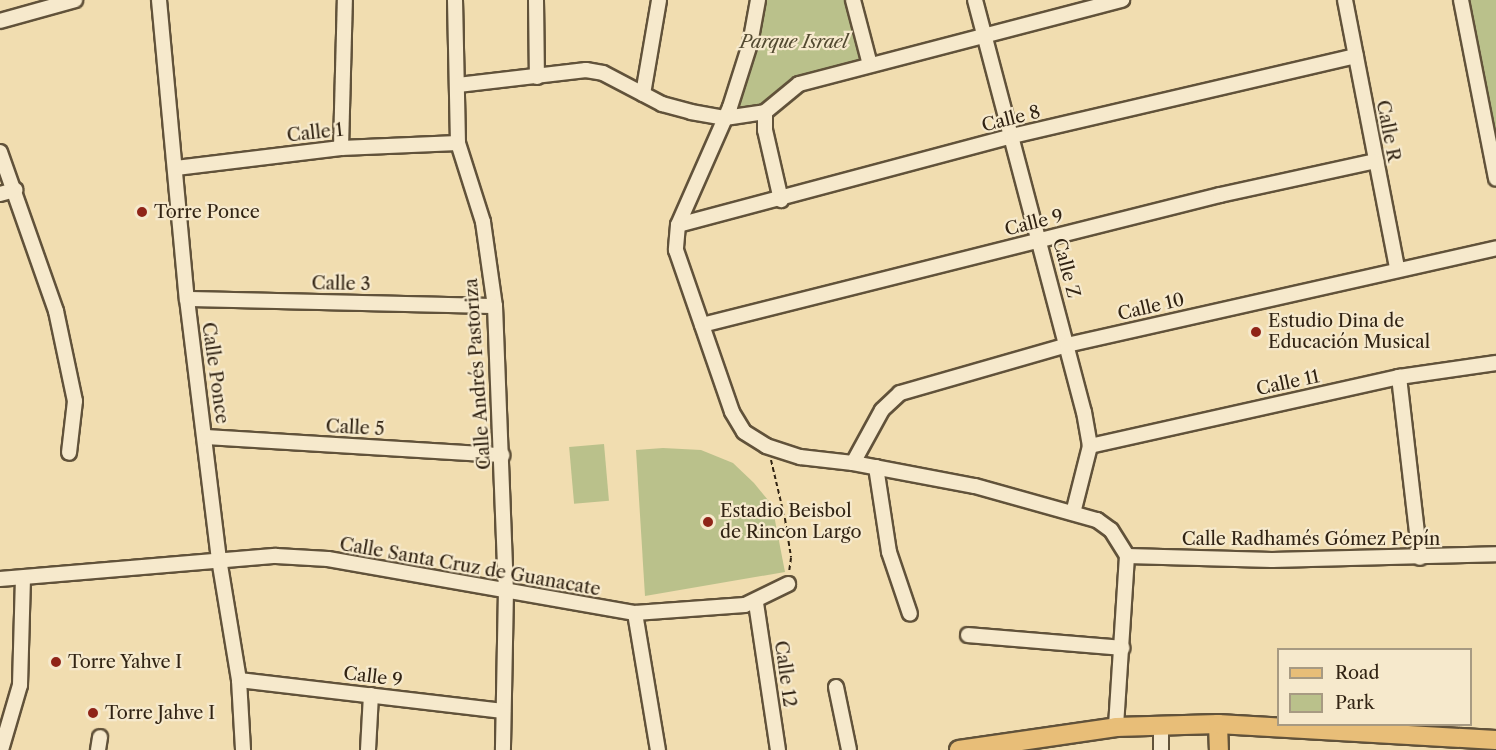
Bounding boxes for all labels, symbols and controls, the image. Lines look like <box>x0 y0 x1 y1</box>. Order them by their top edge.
park label: Parque Israel <box>740 31 848 53</box>
street label: Calle R <box>1371 98 1405 164</box>
street label: Calle 8 <box>979 101 1043 137</box>
street label: Calle 1 <box>286 119 344 147</box>
place label: Torre Ponce <box>154 201 260 223</box>
marker: Torre Ponce <box>135 205 149 219</box>
street label: Calle 9 <box>1003 205 1065 241</box>
street label: Calle Z <box>1048 236 1084 300</box>
street label: Calle 3 <box>311 273 371 295</box>
street label: Calle Andrés Pastoriza <box>461 277 495 471</box>
street label: Calle 10 <box>1115 289 1187 325</box>
place label: Estudio Dina de Educación Musical <box>1268 311 1430 354</box>
street label: Calle Ponce <box>197 321 233 425</box>
marker: Estudio Dina de Educación Musical <box>1249 325 1263 339</box>
street label: Calle 11 <box>1254 366 1322 400</box>
street label: Calle 5 <box>325 416 385 440</box>
place label: Estadio Beisbol de Rincon Largo <box>720 501 862 544</box>
marker: Estadio Beisbol de Rincon Largo <box>701 515 715 529</box>
street label: Calle Radhamés Gómez Pepín <box>1182 528 1440 550</box>
street label: Calle Santa Cruz de Guanacate <box>338 533 602 601</box>
street label: Calle 12 <box>770 639 800 709</box>
legend <box>1277 648 1472 726</box>
place label: Torre Yahve I <box>68 651 183 673</box>
marker: Torre Yahve I <box>49 655 63 669</box>
text: Road <box>1335 662 1380 684</box>
street label: Calle 9 <box>342 663 404 691</box>
text: Park <box>1335 692 1374 714</box>
place label: Torre Jahve I <box>105 702 215 724</box>
marker: Torre Jahve I <box>86 706 100 720</box>

